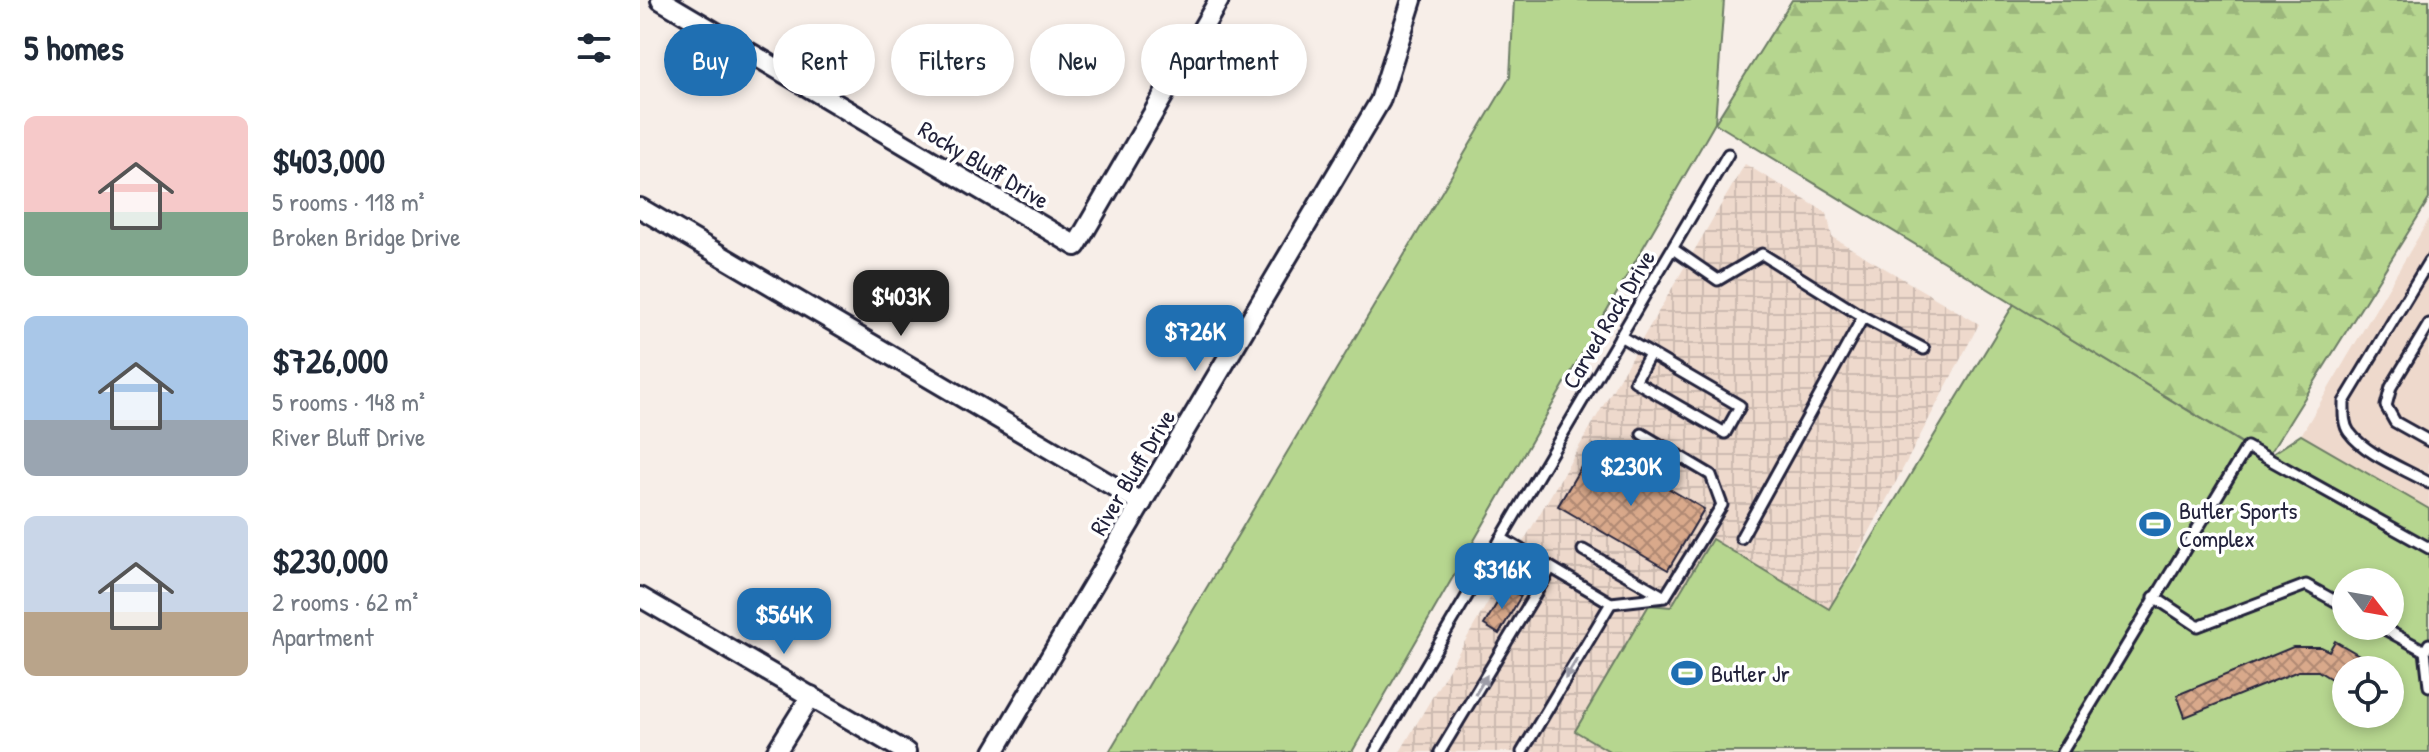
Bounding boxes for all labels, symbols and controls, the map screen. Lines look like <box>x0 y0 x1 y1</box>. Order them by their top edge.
chip: Buy <box>664 24 757 96</box>
chip: Rent <box>773 24 875 96</box>
chip: Filters <box>891 24 1014 96</box>
chip: New <box>1030 24 1125 96</box>
chip: Apartment <box>1141 24 1307 96</box>
text: 5 homes <box>24 25 124 71</box>
icon: filters <box>572 26 616 70</box>
street label: Rocky Bluff Drive <box>913 112 1056 216</box>
text: $403,000 <box>272 138 385 184</box>
icon: home <box>88 148 184 244</box>
text: 5 rooms · 118 m² <box>272 184 425 219</box>
text: Broken Bridge Drive <box>272 219 461 254</box>
street label: Carved Rock Drive <box>1554 243 1662 394</box>
pin: $403K <box>845 270 957 338</box>
text: $403K <box>871 278 931 313</box>
pin: $726K <box>1139 305 1251 373</box>
text: $726K <box>1164 313 1226 348</box>
text: $726,000 <box>272 338 388 384</box>
icon: home <box>88 348 184 444</box>
text: 5 rooms · 148 m² <box>272 384 425 419</box>
street label: River Bluff Drive <box>1082 403 1182 541</box>
text: River Bluff Drive <box>272 419 425 454</box>
pin: $230K <box>1575 440 1687 508</box>
text: $230K <box>1600 448 1662 483</box>
place label: Butler Sports Complex <box>2179 494 2297 554</box>
sports icon: Butler Sports Complex <box>2138 507 2172 541</box>
text: $230,000 <box>272 538 388 584</box>
pin: $316K <box>1446 543 1558 611</box>
icon: home <box>88 548 184 644</box>
text: $316K <box>1473 551 1531 586</box>
north arrow <box>2332 568 2404 640</box>
map controls <box>2332 568 2404 728</box>
text: 2 rooms · 62 m² <box>272 584 418 619</box>
pin: $564K <box>728 588 840 656</box>
text: $564K <box>755 596 813 631</box>
text: Apartment <box>272 619 374 654</box>
sports icon: Butler Jr <box>1670 656 1704 690</box>
button: locate <box>2332 656 2404 728</box>
place label: Butler Jr <box>1711 657 1790 689</box>
one-way arrow <box>1564 658 1578 680</box>
one-way arrow <box>1474 674 1488 696</box>

